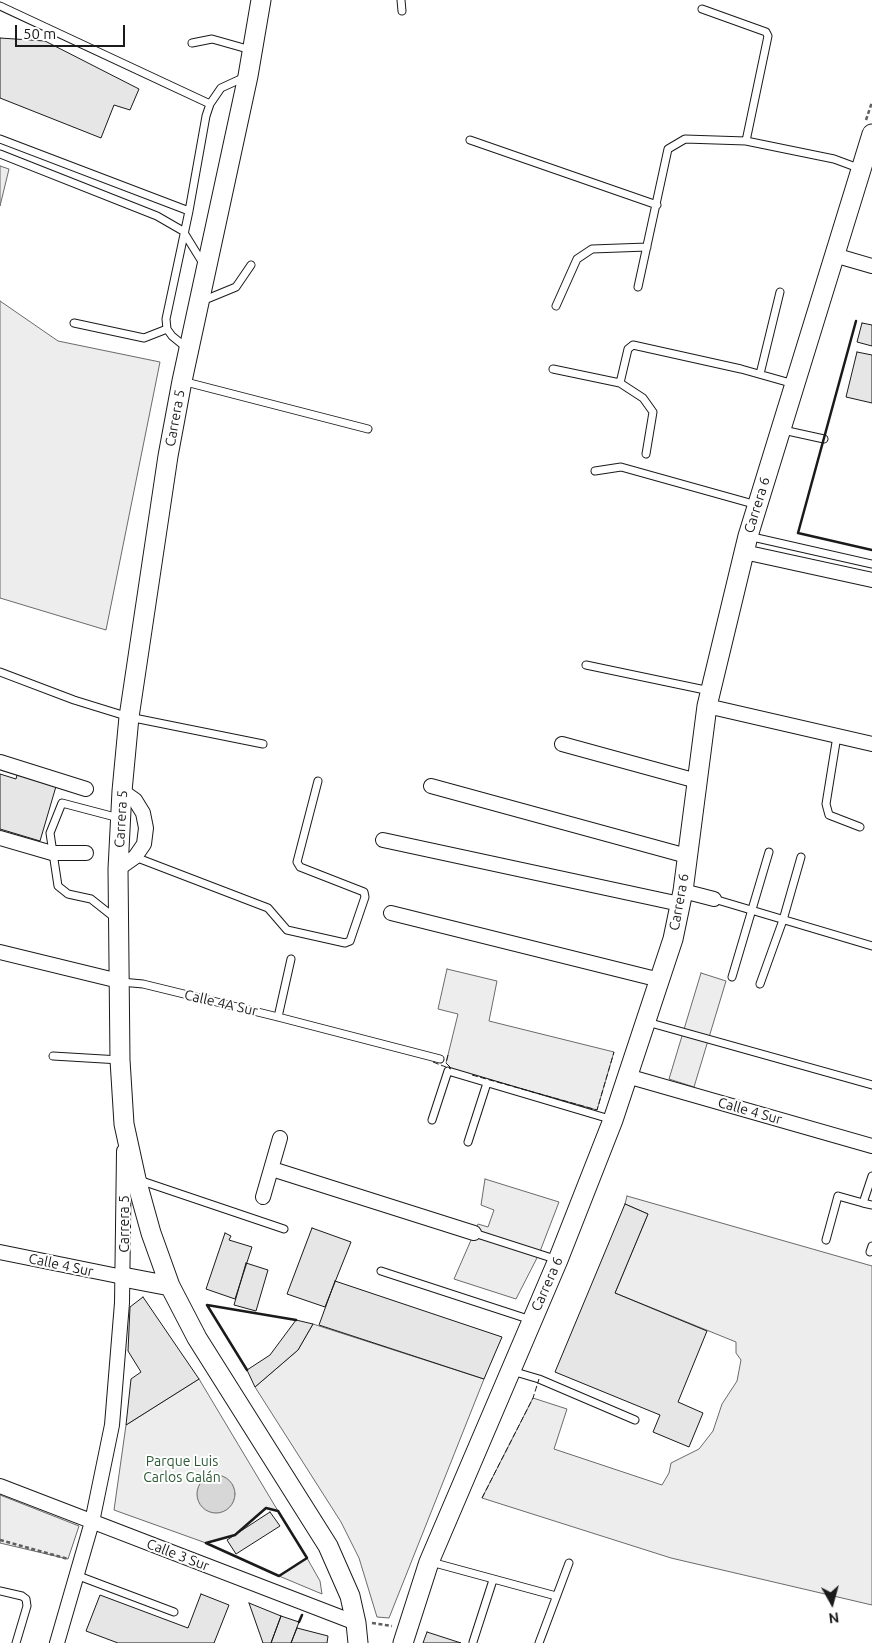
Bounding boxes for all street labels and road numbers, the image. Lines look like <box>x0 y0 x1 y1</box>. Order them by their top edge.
street label: Carrera 5 <box>162 388 188 448</box>
street label: Carrera 6 <box>741 475 773 535</box>
street label: Carrera 5 <box>111 790 131 848</box>
street label: Carrera 6 <box>666 872 692 932</box>
street label: Calle 4A Sur <box>183 986 259 1020</box>
street label: Calle 4 Sur <box>716 1094 784 1128</box>
street label: Carrera 5 <box>116 1195 132 1253</box>
street label: Calle 4 Sur <box>27 1250 95 1280</box>
street label: Carrera 6 <box>528 1254 566 1314</box>
street label: Calle 3 Sur <box>144 1535 212 1575</box>

